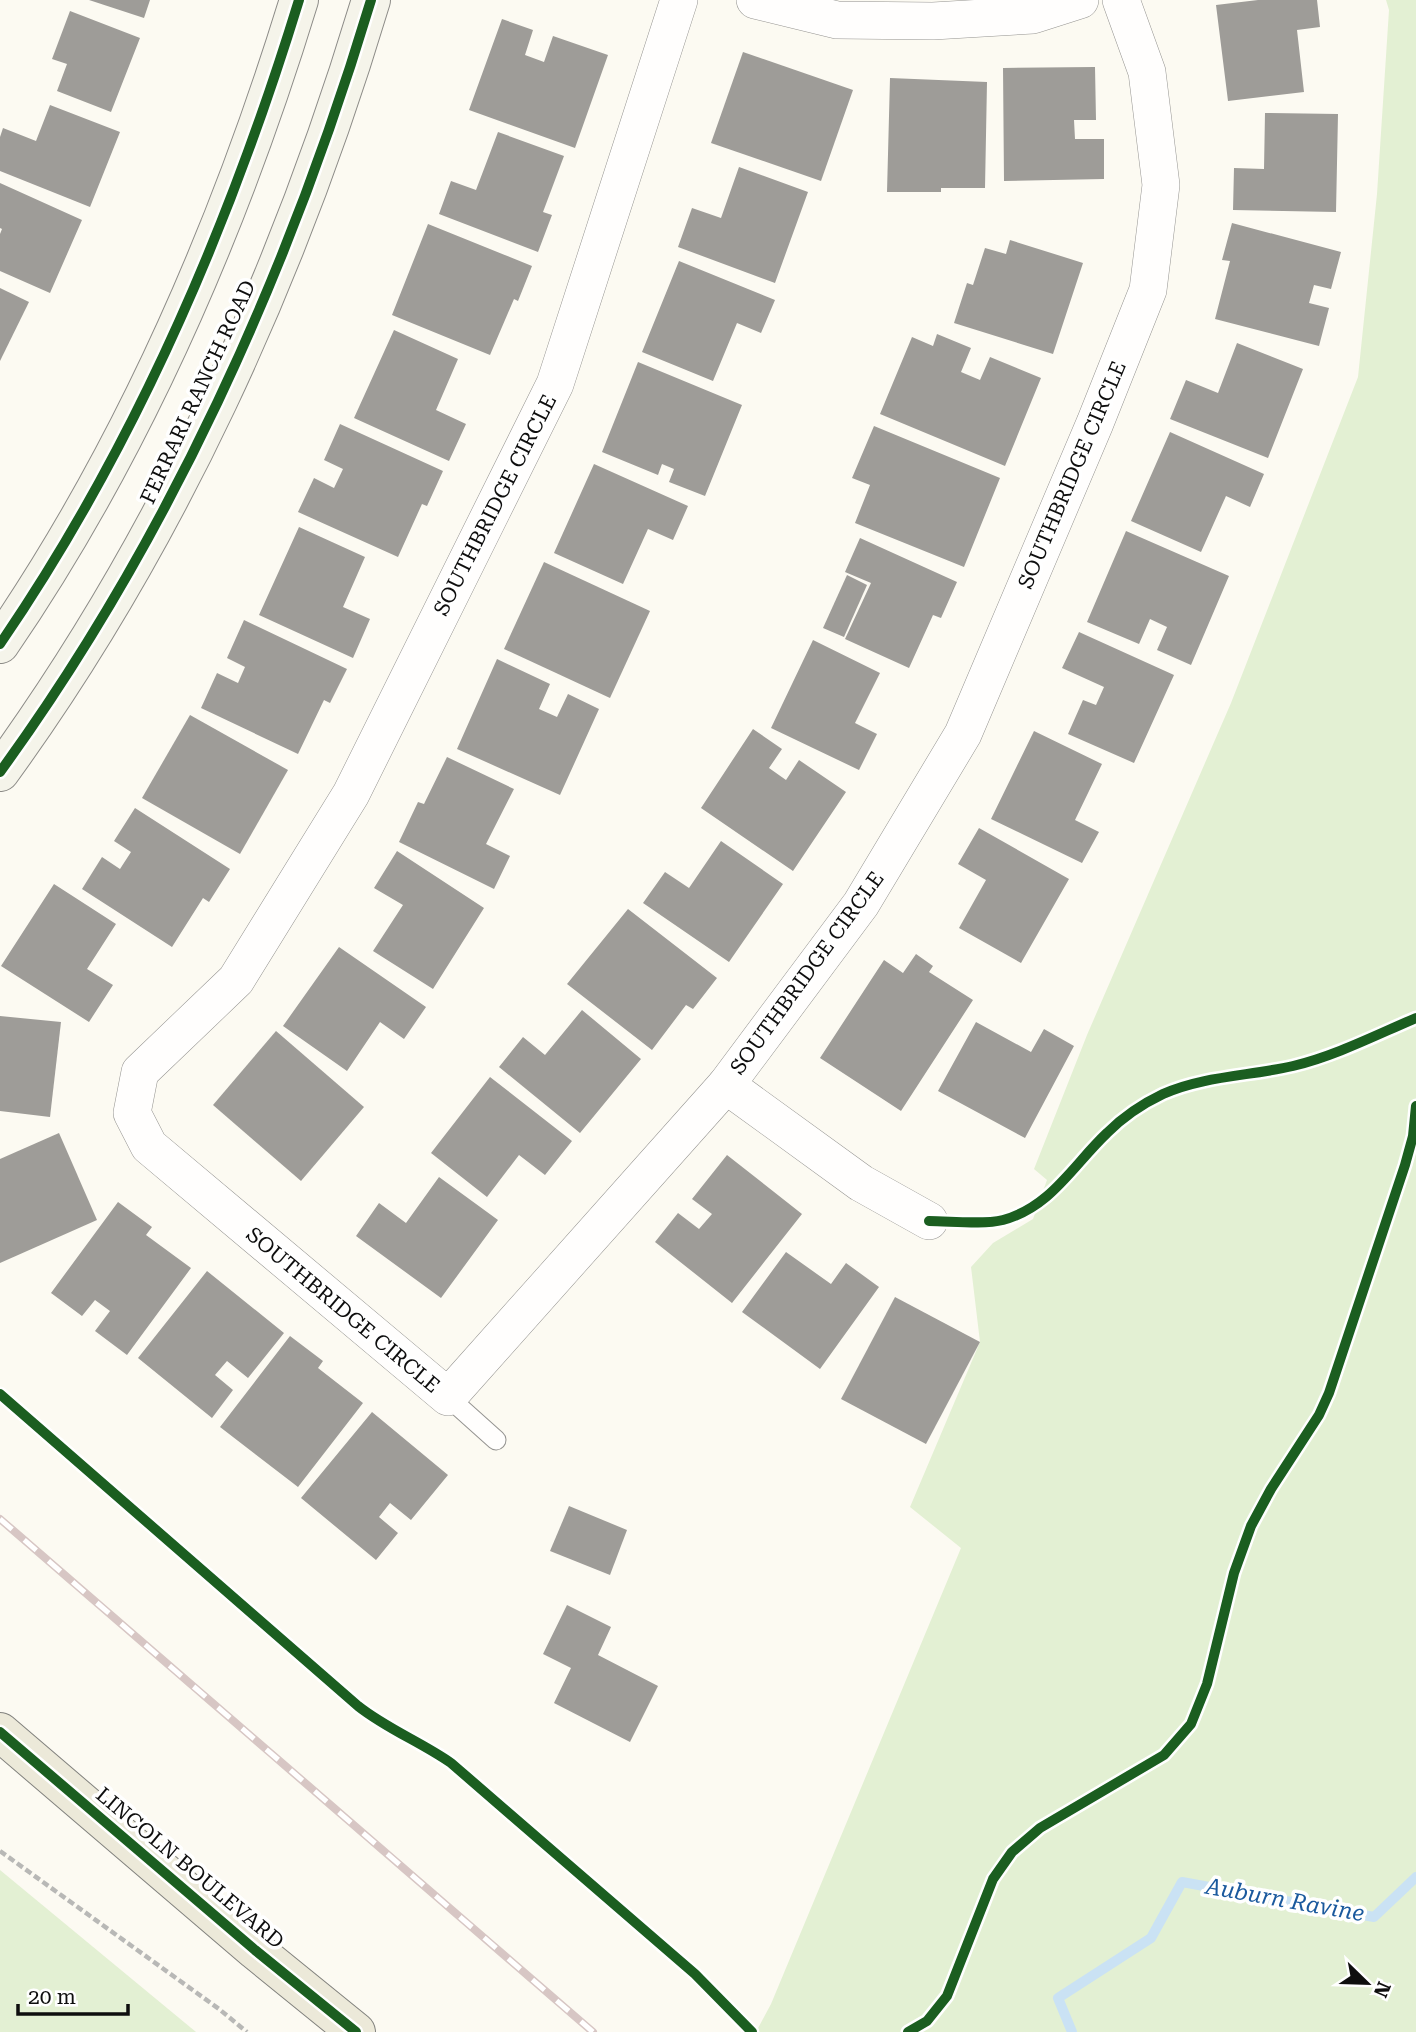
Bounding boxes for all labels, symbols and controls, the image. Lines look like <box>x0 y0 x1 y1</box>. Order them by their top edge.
street label: FERRARI RANCH ROAD <box>136 276 260 508</box>
street label: SOUTHBRIDGE CIRCLE <box>1013 358 1131 592</box>
street label: SOUTHBRIDGE CIRCLE <box>429 391 561 619</box>
street label: SOUTHBRIDGE CIRCLE <box>725 867 889 1079</box>
street label: SOUTHBRIDGE CIRCLE <box>242 1222 444 1398</box>
street label: LINCOLN BOULEVARD <box>91 1783 289 1953</box>
water label: Auburn Ravine <box>1202 1872 1366 1927</box>
north arrow <box>1332 1948 1402 2018</box>
scale bar <box>18 1972 128 2016</box>
text: N <box>1369 1978 1396 2001</box>
text: 20 m <box>28 1985 76 2009</box>

